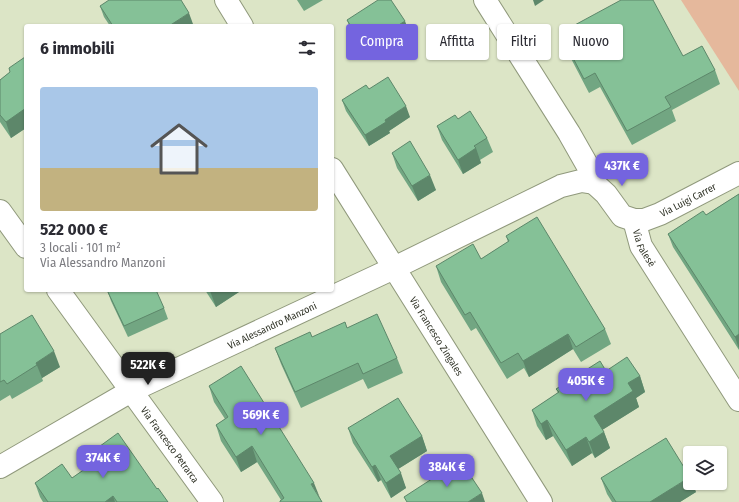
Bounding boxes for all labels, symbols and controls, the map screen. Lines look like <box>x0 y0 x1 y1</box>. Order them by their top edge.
chip: Compra <box>346 24 418 60</box>
chip: Affitta <box>426 24 489 60</box>
chip: Filtri <box>497 24 551 60</box>
chip: Nuovo <box>559 24 623 60</box>
icon: filters <box>296 37 318 59</box>
text: 6 immobili <box>40 38 115 59</box>
icon: home <box>143 113 215 185</box>
pin: 437K € <box>589 153 655 187</box>
text: 437K € <box>604 158 640 173</box>
street label: Via Luigi Carrer <box>658 181 719 220</box>
text: 522 000 € <box>40 219 108 240</box>
street label: Via Falesè <box>630 228 658 269</box>
text: 3 locali · 101 m² <box>40 240 121 255</box>
text: Via Alessandro Manzoni <box>40 255 166 270</box>
street label: Via Francesco Zingales <box>407 295 465 378</box>
street label: Via Alessandro Manzoni <box>226 300 319 352</box>
pin: 522K € <box>115 352 181 386</box>
text: 522K € <box>130 357 166 372</box>
pin: 405K € <box>553 368 619 402</box>
text: 405K € <box>567 373 605 388</box>
pin: 569K € <box>228 402 294 436</box>
street label: Via Francesco Petrarca <box>138 405 201 486</box>
text: 569K € <box>243 407 279 422</box>
pin: 374K € <box>70 445 136 479</box>
map controls <box>683 446 727 490</box>
button: layers <box>683 446 727 490</box>
text: 374K € <box>85 450 121 465</box>
pin: 384K € <box>414 454 480 488</box>
text: 384K € <box>429 459 465 474</box>

